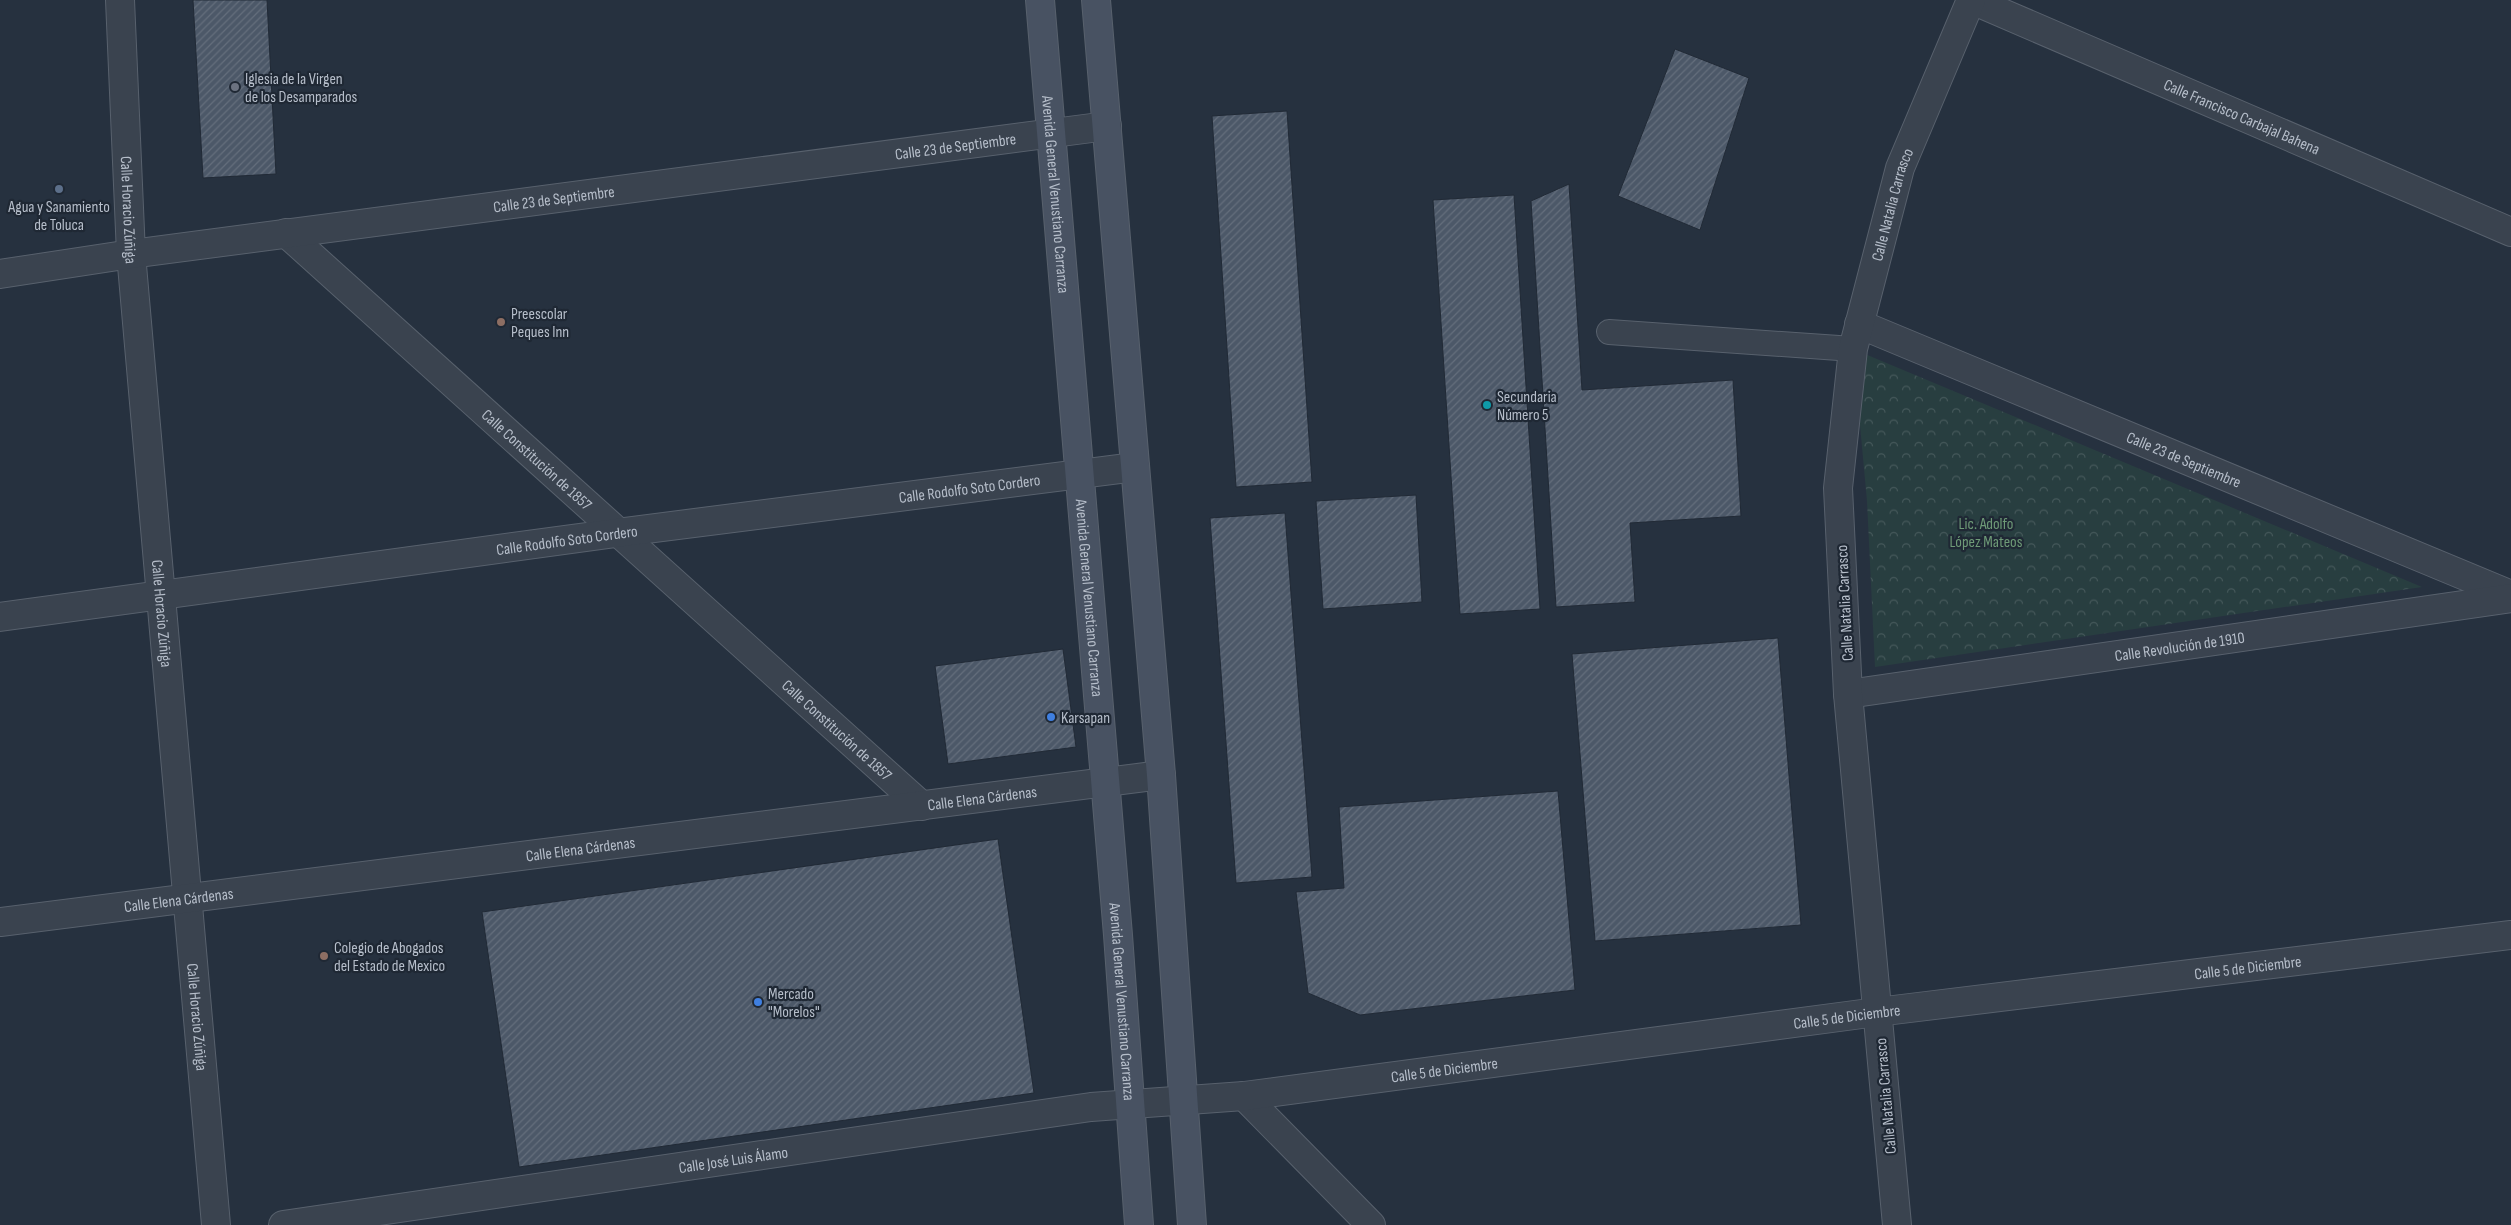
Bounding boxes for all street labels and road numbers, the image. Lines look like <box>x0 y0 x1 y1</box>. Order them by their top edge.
street label: Calle Francisco Carbajal Bahena <box>2161 76 2322 160</box>
street label: Avenida General Venustiano Carranza <box>1037 94 1072 294</box>
street label: Calle 23 de Septiembre <box>894 130 1017 165</box>
street label: Calle Natalia Carrasco <box>1868 146 1918 263</box>
street label: Calle Horacio Zúñiga <box>116 156 140 265</box>
street label: Calle 23 de Septiembre <box>492 183 616 217</box>
street label: Calle Constitución de 1857 <box>477 406 595 515</box>
street label: Calle 23 de Septiembre <box>2123 428 2243 493</box>
street label: Calle Rodolfo Soto Cordero <box>898 471 1041 508</box>
street label: Avenida General Venustiano Carranza <box>1071 497 1106 698</box>
street label: Calle Rodolfo Soto Cordero <box>495 522 639 560</box>
street label: Calle Natalia Carrasco <box>1833 544 1858 661</box>
street label: Calle Horacio Zúñiga <box>147 559 175 668</box>
street label: Calle Revolución de 1910 <box>2114 629 2246 666</box>
street label: Calle Constitución de 1857 <box>777 676 896 786</box>
street label: Calle Elena Cárdenas <box>927 783 1038 815</box>
street label: Calle Elena Cárdenas <box>525 834 637 866</box>
street label: Calle Elena Cárdenas <box>123 885 235 917</box>
street label: Avenida General Venustiano Carranza <box>1104 901 1138 1101</box>
street label: Calle 5 de Diciembre <box>2193 953 2303 984</box>
street label: Calle Horacio Zúñiga <box>182 962 210 1072</box>
street label: Calle 5 de Diciembre <box>1792 1001 1901 1034</box>
street label: Calle Natalia Carrasco <box>1872 1037 1901 1155</box>
street label: Calle 5 de Diciembre <box>1390 1054 1499 1087</box>
street label: Calle José Luis Álamo <box>677 1143 789 1178</box>

